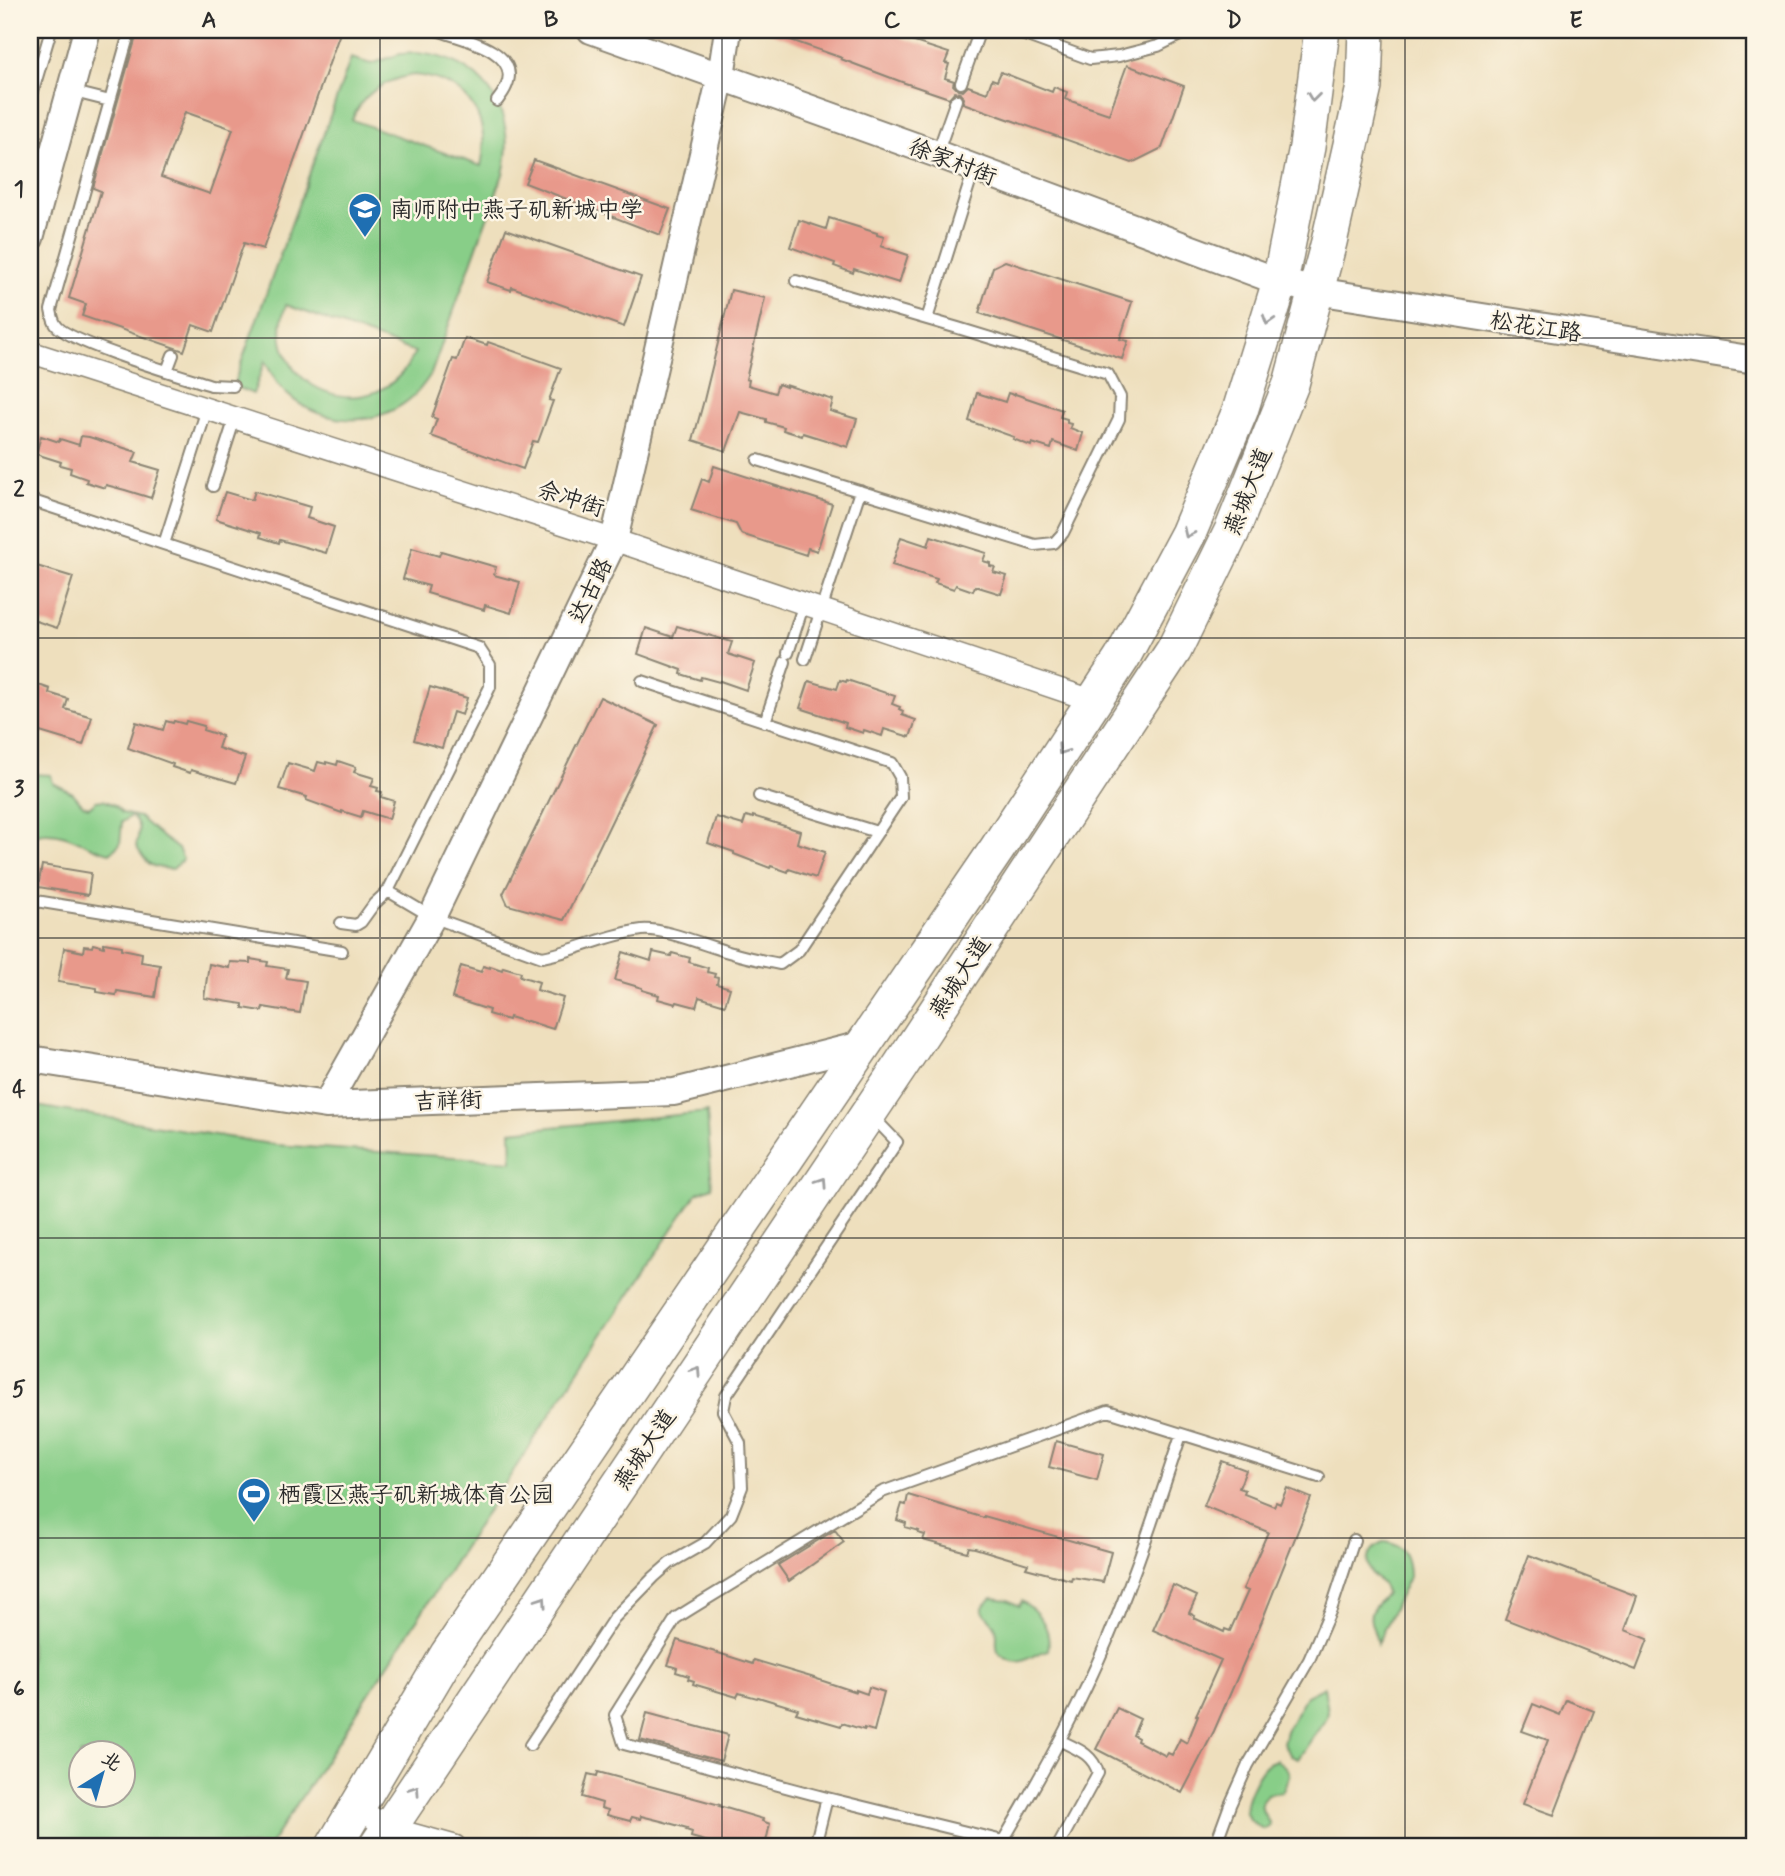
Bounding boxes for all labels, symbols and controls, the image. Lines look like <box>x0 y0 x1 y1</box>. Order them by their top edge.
text: A <box>201 6 217 36</box>
text: B <box>544 6 559 36</box>
text: C <box>884 6 901 36</box>
text: D <box>1226 6 1242 36</box>
text: E <box>1569 6 1583 36</box>
one-way arrow <box>1306 92 1321 103</box>
street label: 徐家村街 <box>904 132 1001 193</box>
text: 1 <box>14 175 24 205</box>
school or university icon: 南师附中燕子矶新城中学 <box>346 190 384 239</box>
place label: 南师附中燕子矶新城中学 <box>390 196 643 226</box>
street label: 松花江路 <box>1488 306 1583 350</box>
one-way arrow <box>1262 314 1277 326</box>
street label: 燕城大道 <box>1218 443 1280 540</box>
text: 2 <box>13 475 25 505</box>
street label: 佘冲街 <box>533 475 608 525</box>
one-way arrow <box>1183 526 1197 538</box>
street label: 达古路 <box>563 553 620 628</box>
one-way arrow <box>1057 742 1070 755</box>
text: 3 <box>14 775 25 805</box>
street label: 燕城大道 <box>923 931 998 1025</box>
text: 4 <box>12 1075 26 1105</box>
street label: 吉祥街 <box>413 1086 483 1118</box>
one-way arrow <box>814 1177 827 1190</box>
one-way arrow <box>688 1366 701 1379</box>
text: 5 <box>12 1375 26 1405</box>
street label: 燕城大道 <box>607 1404 684 1497</box>
sports icon: 栖霞区燕子矶新城体育公园 <box>235 1475 273 1524</box>
place label: 栖霞区燕子矶新城体育公园 <box>278 1481 554 1511</box>
one-way arrow <box>534 1596 546 1609</box>
text: 6 <box>13 1675 25 1705</box>
north arrow <box>66 1740 136 1810</box>
text: 北 <box>96 1746 126 1777</box>
one-way arrow <box>407 1785 420 1798</box>

